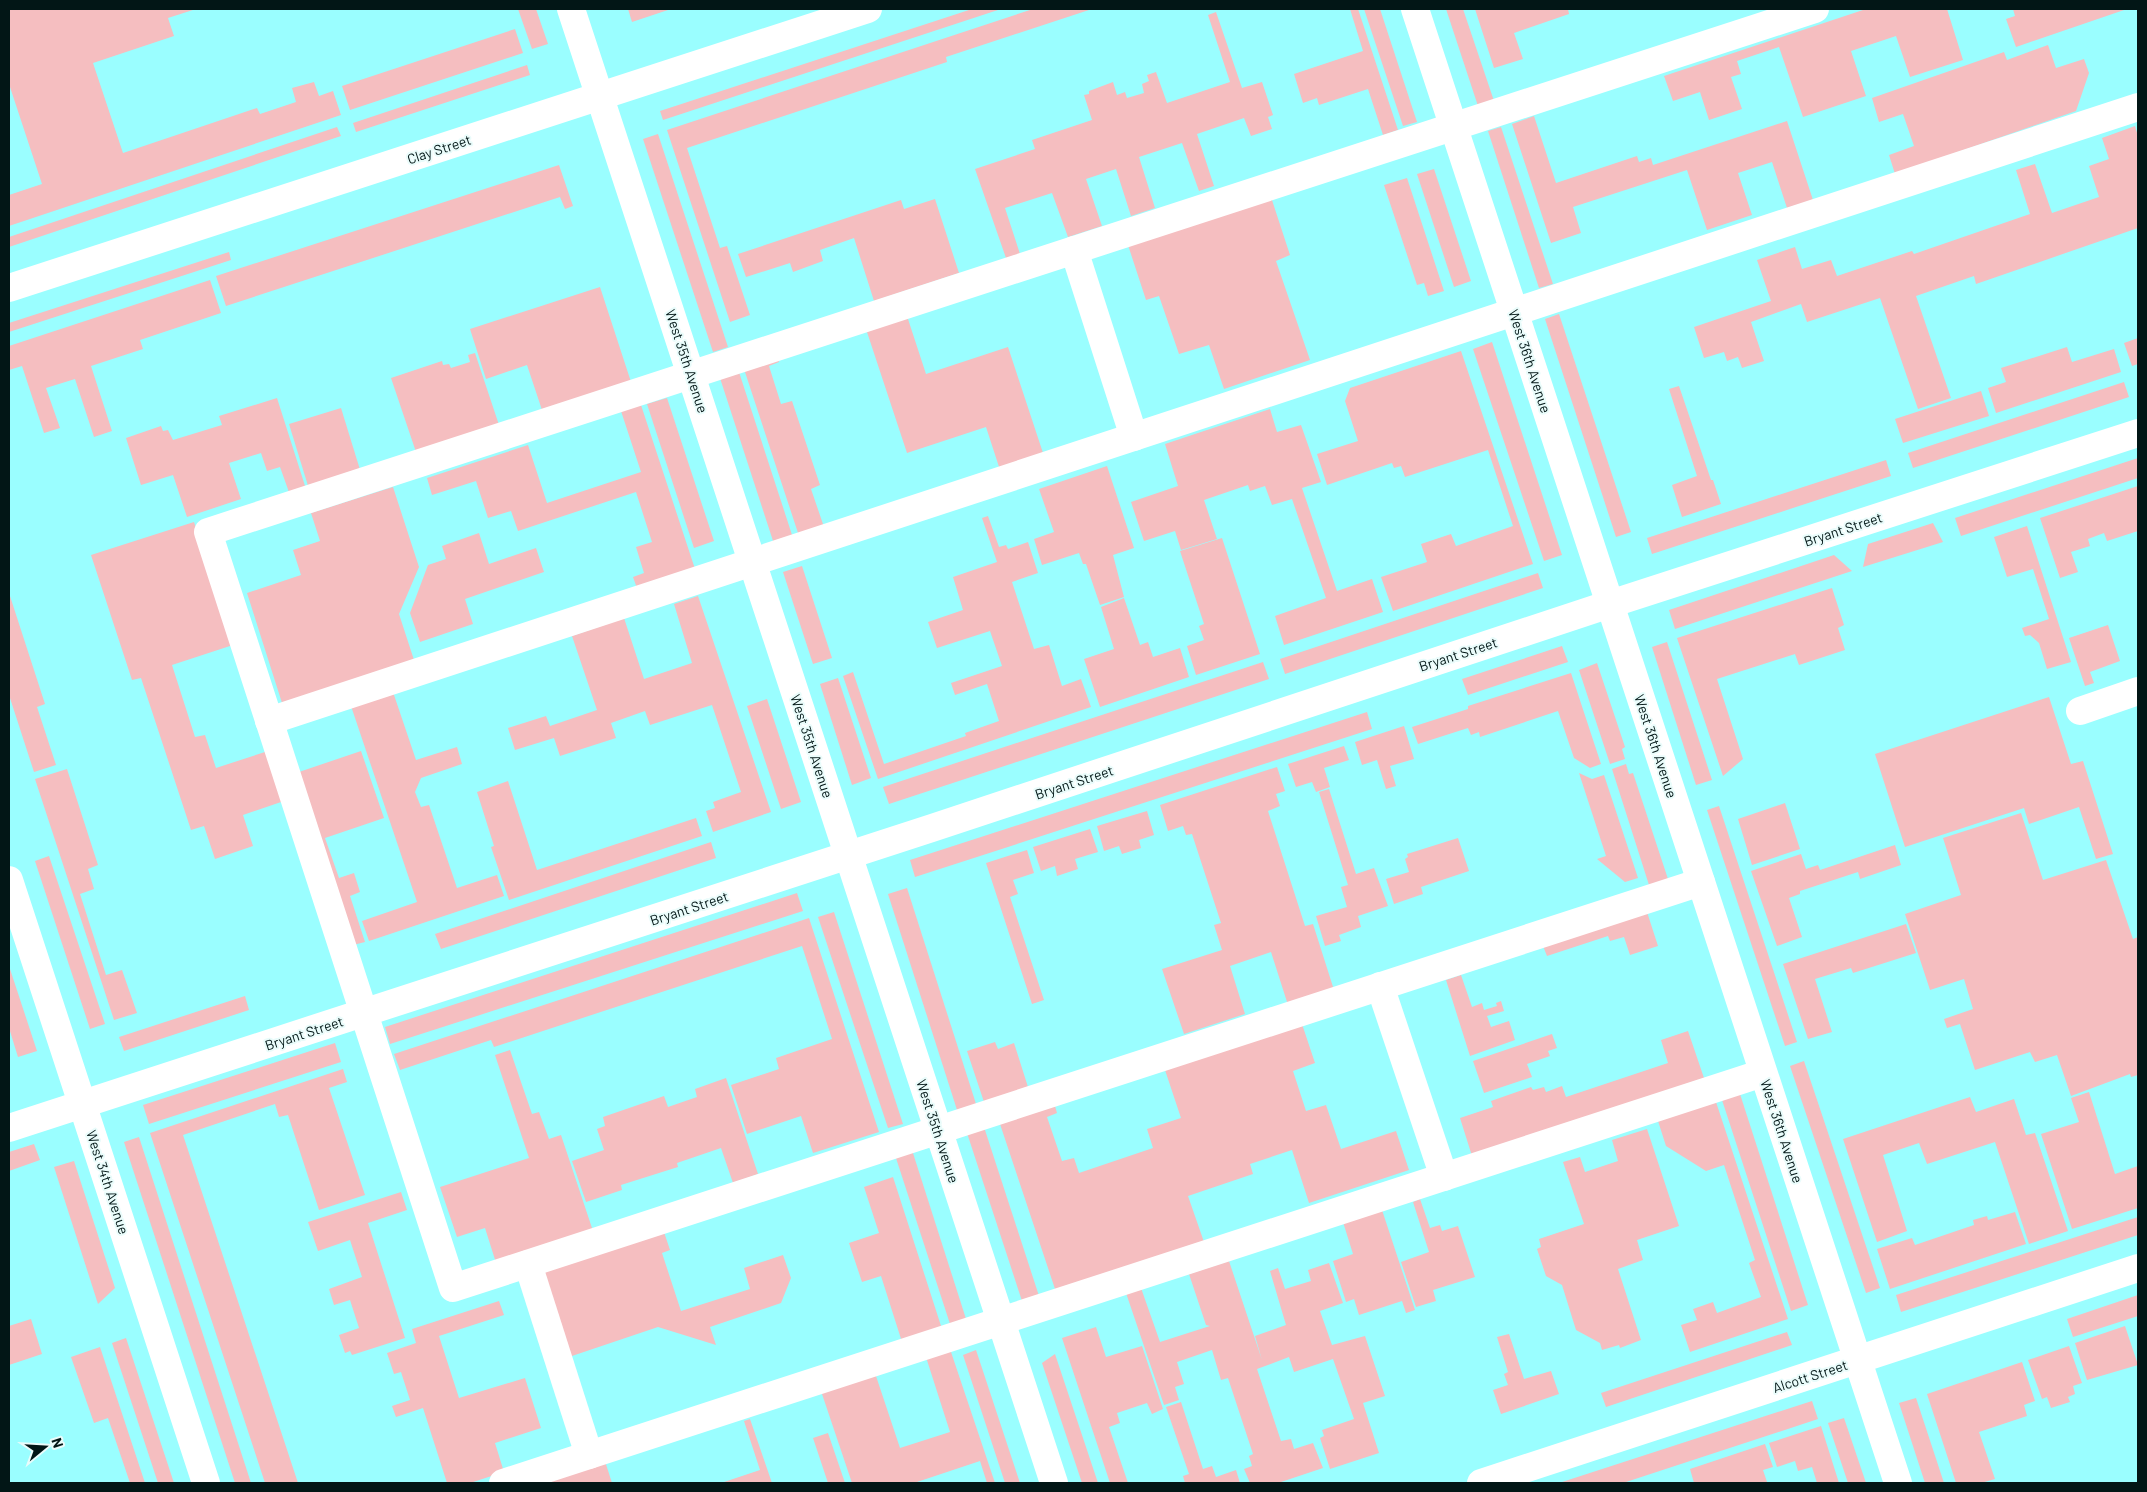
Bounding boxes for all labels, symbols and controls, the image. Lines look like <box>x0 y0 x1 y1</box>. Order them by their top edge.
street label: Clay Street <box>405 131 473 167</box>
street label: West 35th Avenue <box>662 307 712 415</box>
street label: West 36th Avenue <box>1505 307 1555 415</box>
street label: Bryant Street <box>1802 508 1884 550</box>
street label: Bryant Street <box>1417 633 1499 675</box>
street label: West 35th Avenue <box>787 692 837 800</box>
street label: West 36th Avenue <box>1631 692 1681 800</box>
street label: Bryant Street <box>1033 761 1115 803</box>
street label: Bryant Street <box>648 887 730 929</box>
street label: Bryant Street <box>263 1012 345 1054</box>
street label: West 35th Avenue <box>913 1077 963 1185</box>
street label: West 36th Avenue <box>1757 1077 1807 1185</box>
street label: West 34th Avenue <box>83 1128 133 1236</box>
street label: Alcott Street <box>1770 1356 1850 1396</box>
north arrow <box>20 1422 70 1472</box>
text: N <box>48 1436 67 1450</box>

